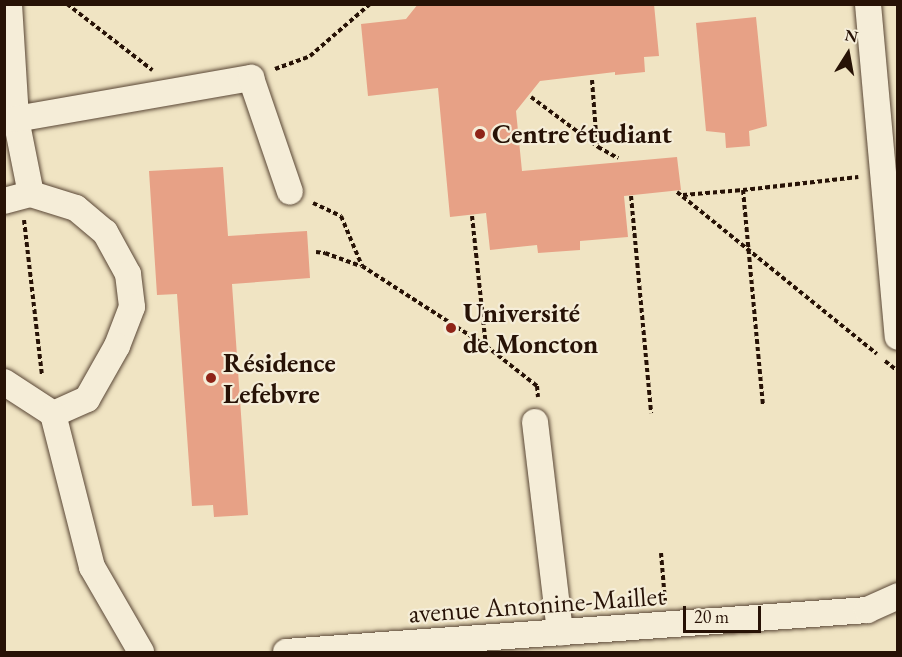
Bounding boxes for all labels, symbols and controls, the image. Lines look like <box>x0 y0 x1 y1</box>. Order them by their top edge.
north arrow <box>818 24 878 84</box>
text: N <box>843 24 860 47</box>
place label: Centre étudiant <box>492 118 672 150</box>
marker: Centre étudiant <box>473 127 487 141</box>
place label: Université de Moncton <box>463 296 598 359</box>
marker: Université de Moncton <box>444 321 458 335</box>
place label: Résidence Lefebvre <box>223 346 336 409</box>
marker: Résidence Lefebvre <box>204 371 218 385</box>
street label: avenue Antonine-Maillet <box>408 579 666 629</box>
scale bar <box>686 594 764 632</box>
text: 20 m <box>694 605 729 628</box>

